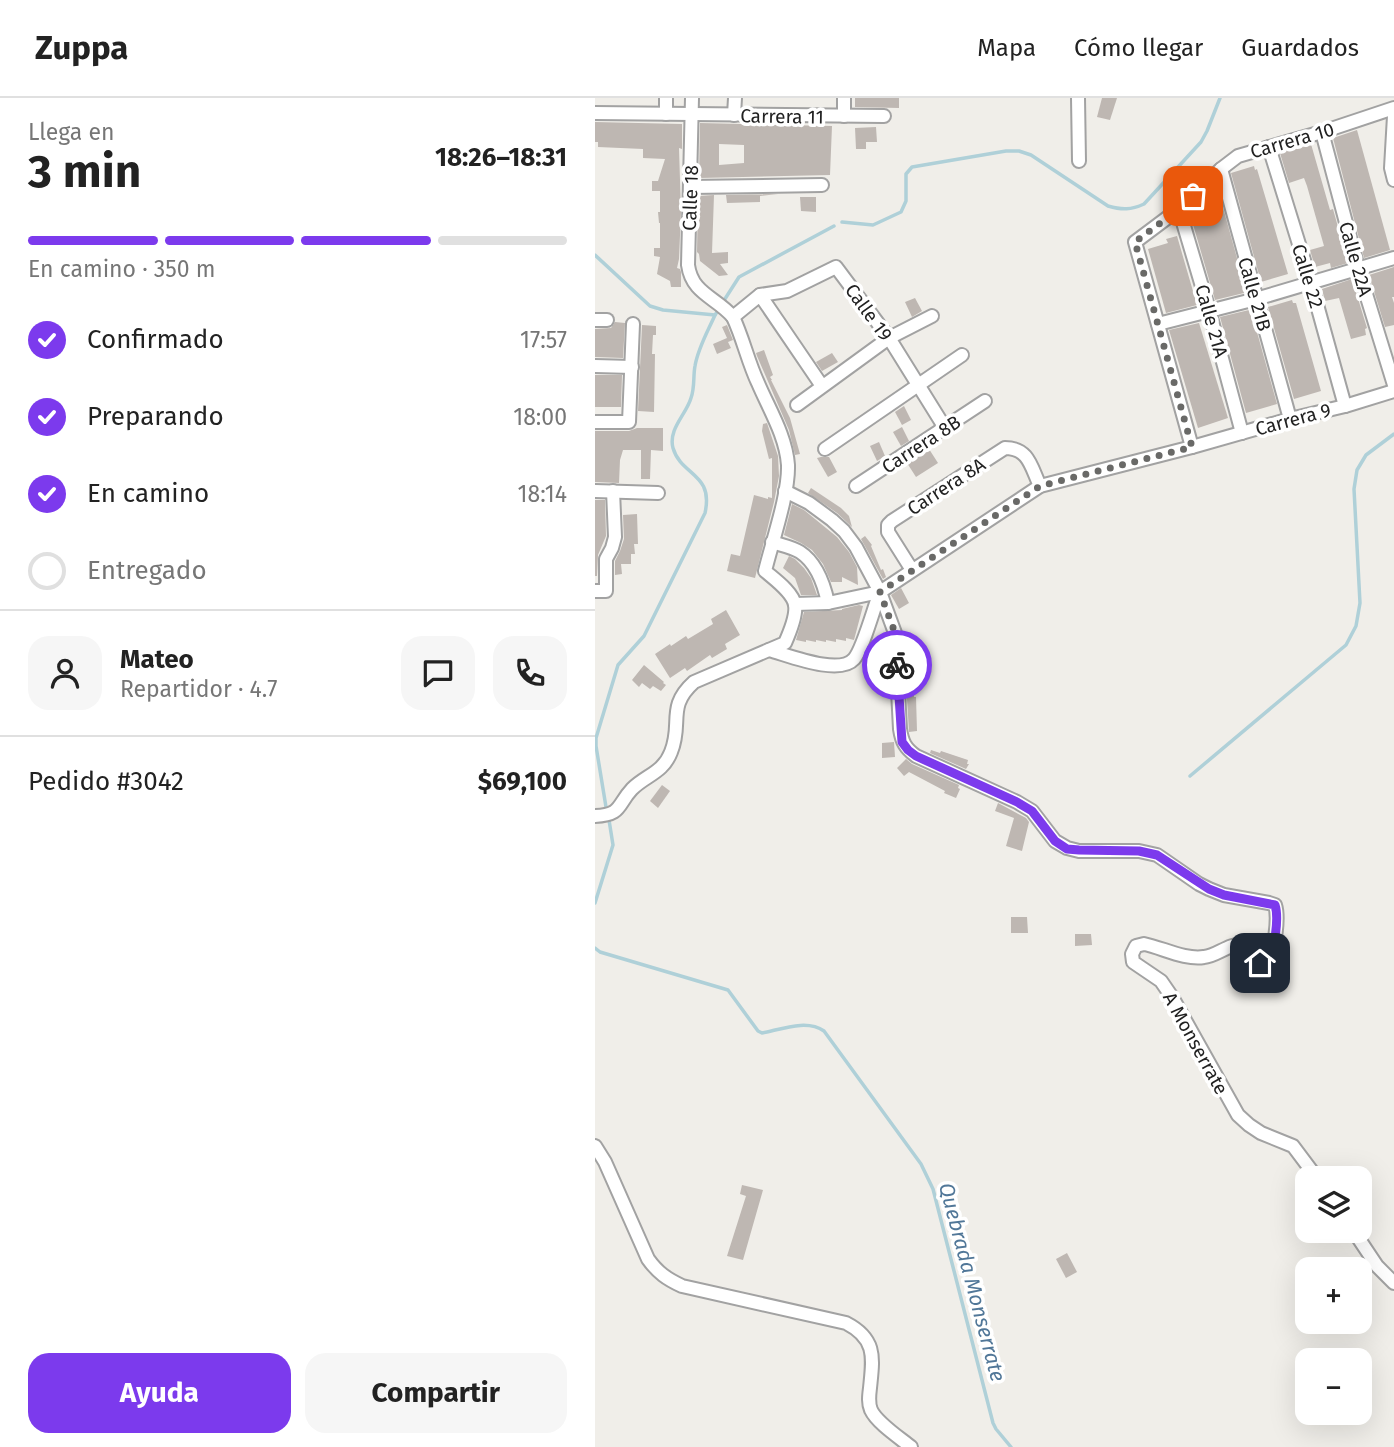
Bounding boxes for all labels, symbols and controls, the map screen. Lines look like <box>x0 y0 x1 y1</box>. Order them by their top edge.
text: Zuppa <box>35 28 128 68</box>
text: Mapa <box>977 34 1036 62</box>
text: Cómo llegar <box>1074 34 1203 62</box>
text: Guardados <box>1241 34 1359 62</box>
street label: Carrera 11 <box>740 104 824 129</box>
text: Llega en <box>28 118 114 146</box>
street label: Carrera 10 <box>1248 118 1337 163</box>
text: 18:26–18:31 <box>435 142 567 173</box>
text: 3 min <box>28 144 141 199</box>
street label: Calle 18 <box>678 165 703 231</box>
pin <box>1163 166 1223 226</box>
icon: bag <box>1174 177 1212 215</box>
street label: Calle 22A <box>1334 219 1377 299</box>
street label: Calle 22 <box>1287 241 1328 311</box>
text: En camino · 350 m <box>28 255 215 283</box>
street label: Calle 21B <box>1233 255 1276 334</box>
street label: Calle 19 <box>840 279 897 345</box>
street label: Calle 21A <box>1190 282 1233 360</box>
icon: check <box>28 321 66 359</box>
text: Confirmado <box>87 324 224 355</box>
text: 17:57 <box>520 326 567 354</box>
icon: check <box>28 398 66 436</box>
street label: Carrera 9 <box>1253 398 1333 441</box>
text: Preparando <box>87 401 224 432</box>
text: 18:00 <box>513 403 567 431</box>
street label: Carrera 8B <box>878 410 965 478</box>
street label: Carrera 8A <box>903 453 990 520</box>
icon: check <box>28 475 66 513</box>
text: En camino <box>87 478 209 509</box>
text: 18:14 <box>518 480 567 508</box>
text: Entregado <box>87 555 207 586</box>
courier <box>862 630 932 700</box>
button: person <box>28 636 102 710</box>
button: chat <box>401 636 475 710</box>
button: phone <box>493 636 567 710</box>
text: Mateo <box>120 644 194 675</box>
icon: bike <box>878 646 916 684</box>
text: Repartidor · 4.7 <box>120 675 277 703</box>
text: Pedido #3042 <box>28 766 184 797</box>
text: $69,100 <box>478 766 567 797</box>
pin <box>1230 933 1290 993</box>
icon: home <box>1241 944 1279 982</box>
street label: A Monserrate <box>1158 988 1233 1098</box>
map controls <box>1295 1166 1372 1425</box>
button: layers <box>1295 1166 1372 1243</box>
water label: Quebrada Monserrate <box>933 1180 1011 1384</box>
button: + <box>1295 1257 1372 1334</box>
button: − <box>1295 1348 1372 1425</box>
button: Ayuda <box>28 1353 291 1433</box>
button: Compartir <box>305 1353 567 1433</box>

